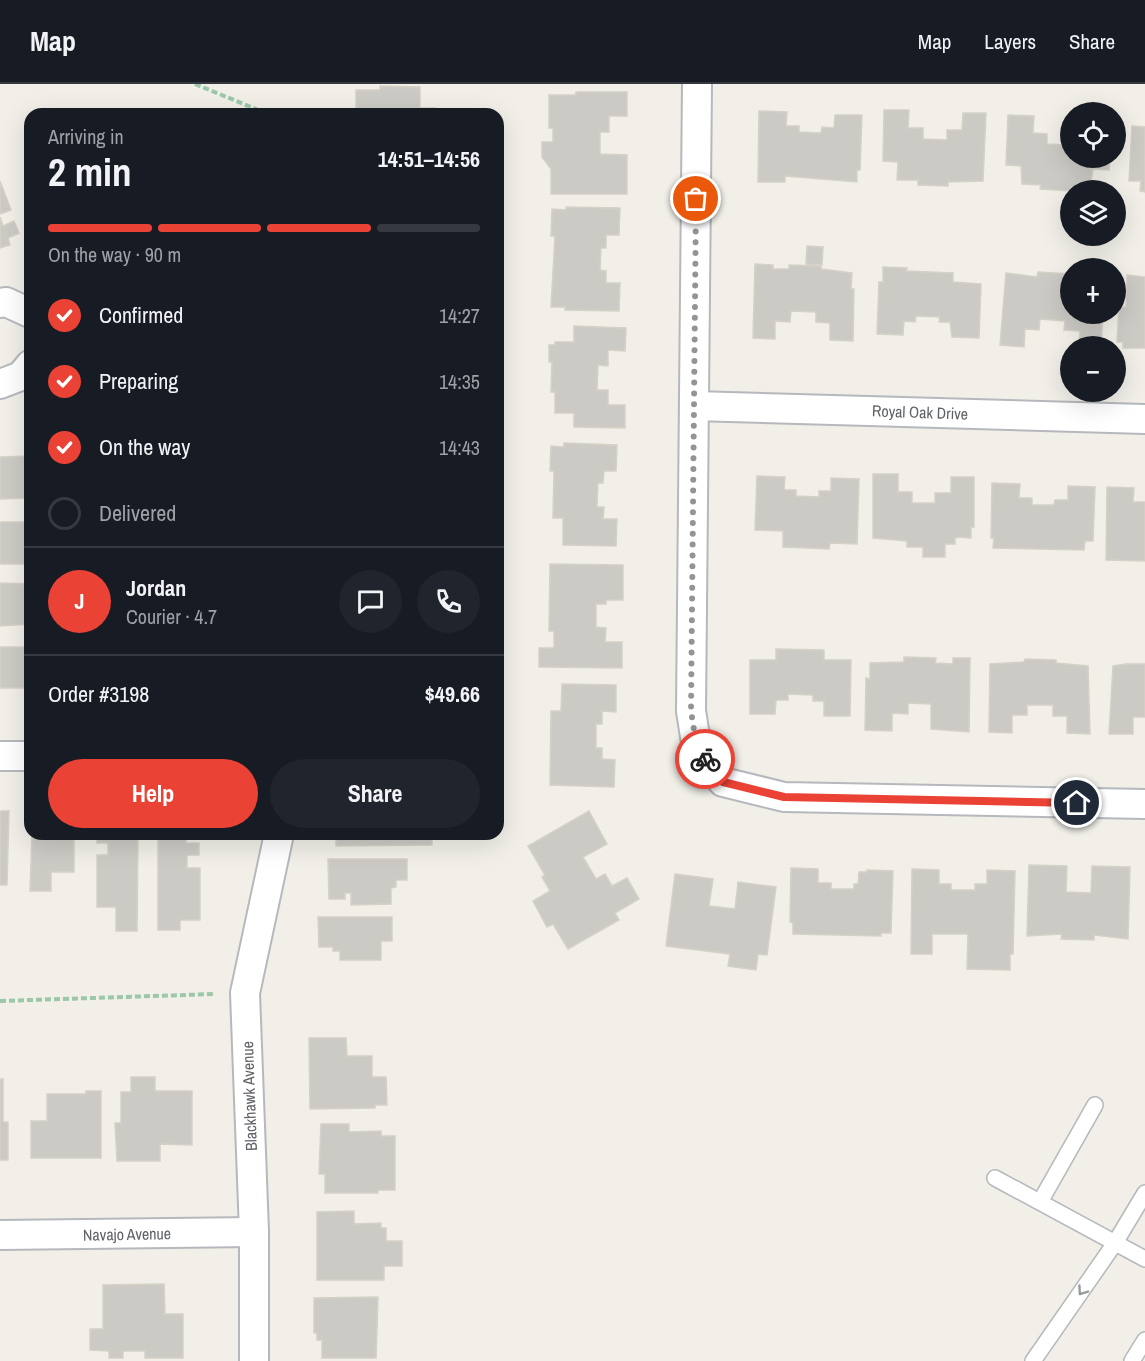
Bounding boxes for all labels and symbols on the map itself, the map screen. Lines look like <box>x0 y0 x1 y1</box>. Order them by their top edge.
pin <box>670 173 721 224</box>
street label: Royal Oak Drive <box>872 399 968 425</box>
courier <box>675 729 735 789</box>
pin <box>1051 777 1102 828</box>
street label: Blackhawk Avenue <box>236 1041 262 1151</box>
street label: Navajo Avenue <box>83 1222 171 1246</box>
one-way arrow <box>1078 1284 1089 1295</box>

